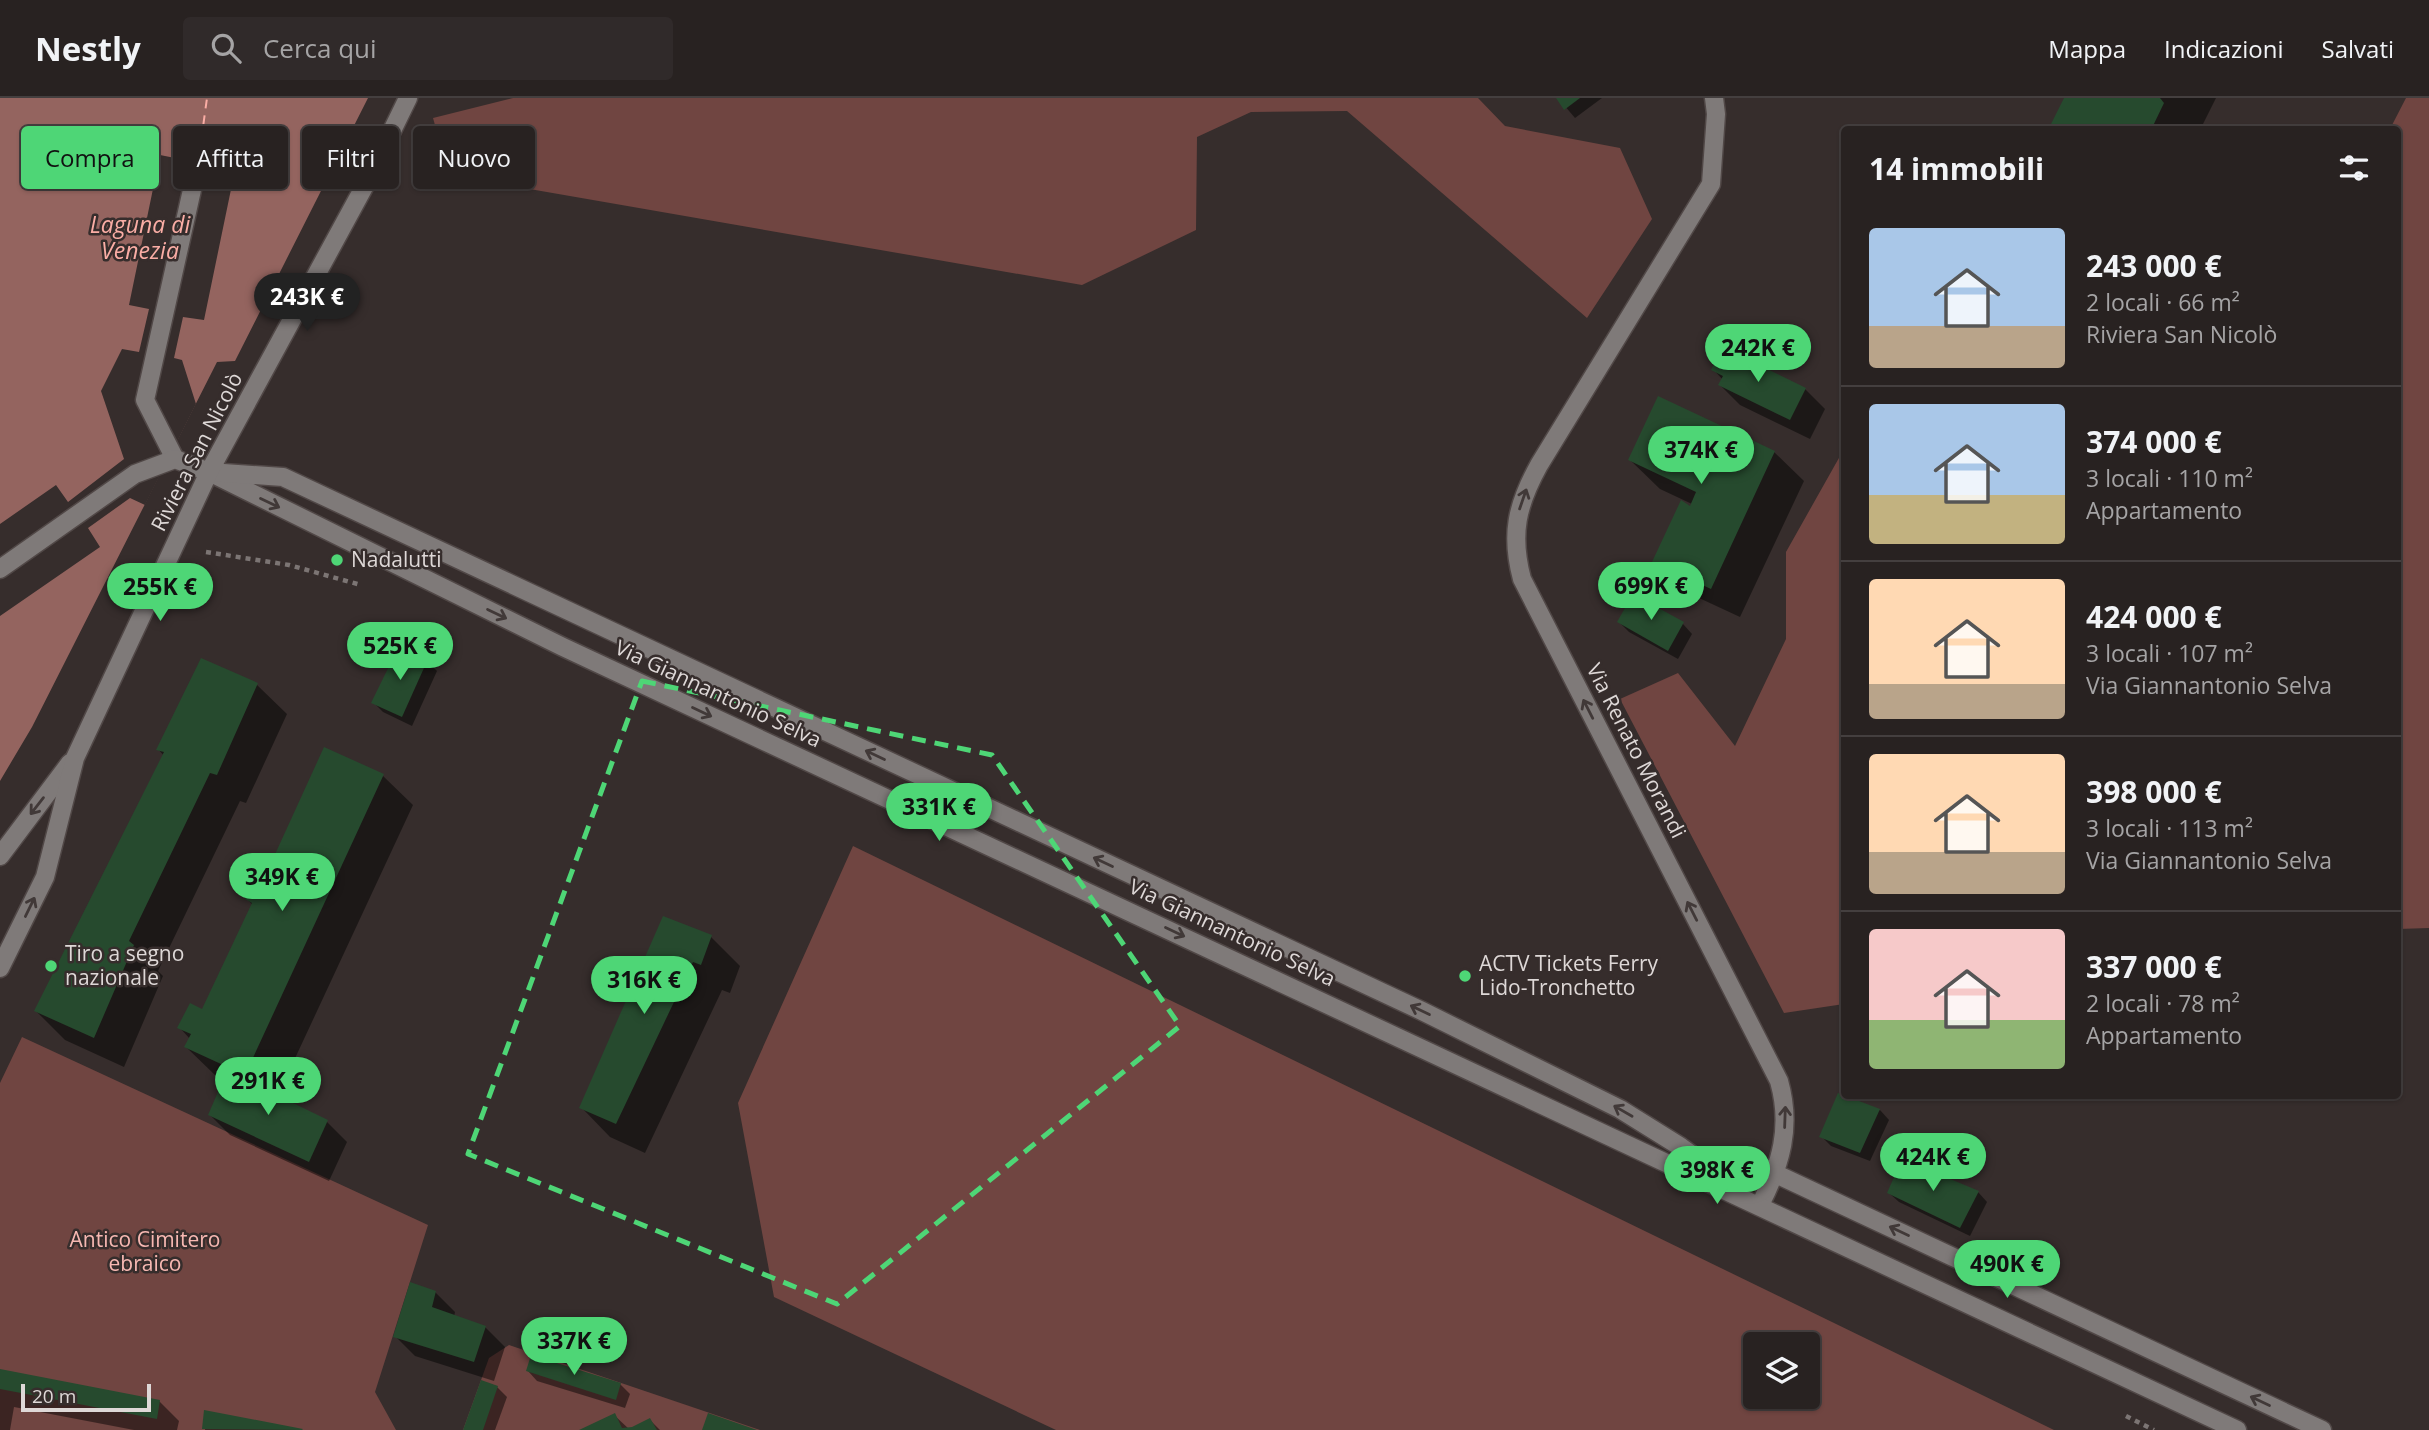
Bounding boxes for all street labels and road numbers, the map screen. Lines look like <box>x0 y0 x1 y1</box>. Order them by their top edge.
street label: Riviera San Nicolò <box>144 367 248 536</box>
street label: Via Giannantonio Selva <box>611 633 826 753</box>
street label: Via Renato Morandi <box>1581 658 1693 843</box>
street label: Via Giannantonio Selva <box>1125 872 1340 992</box>

